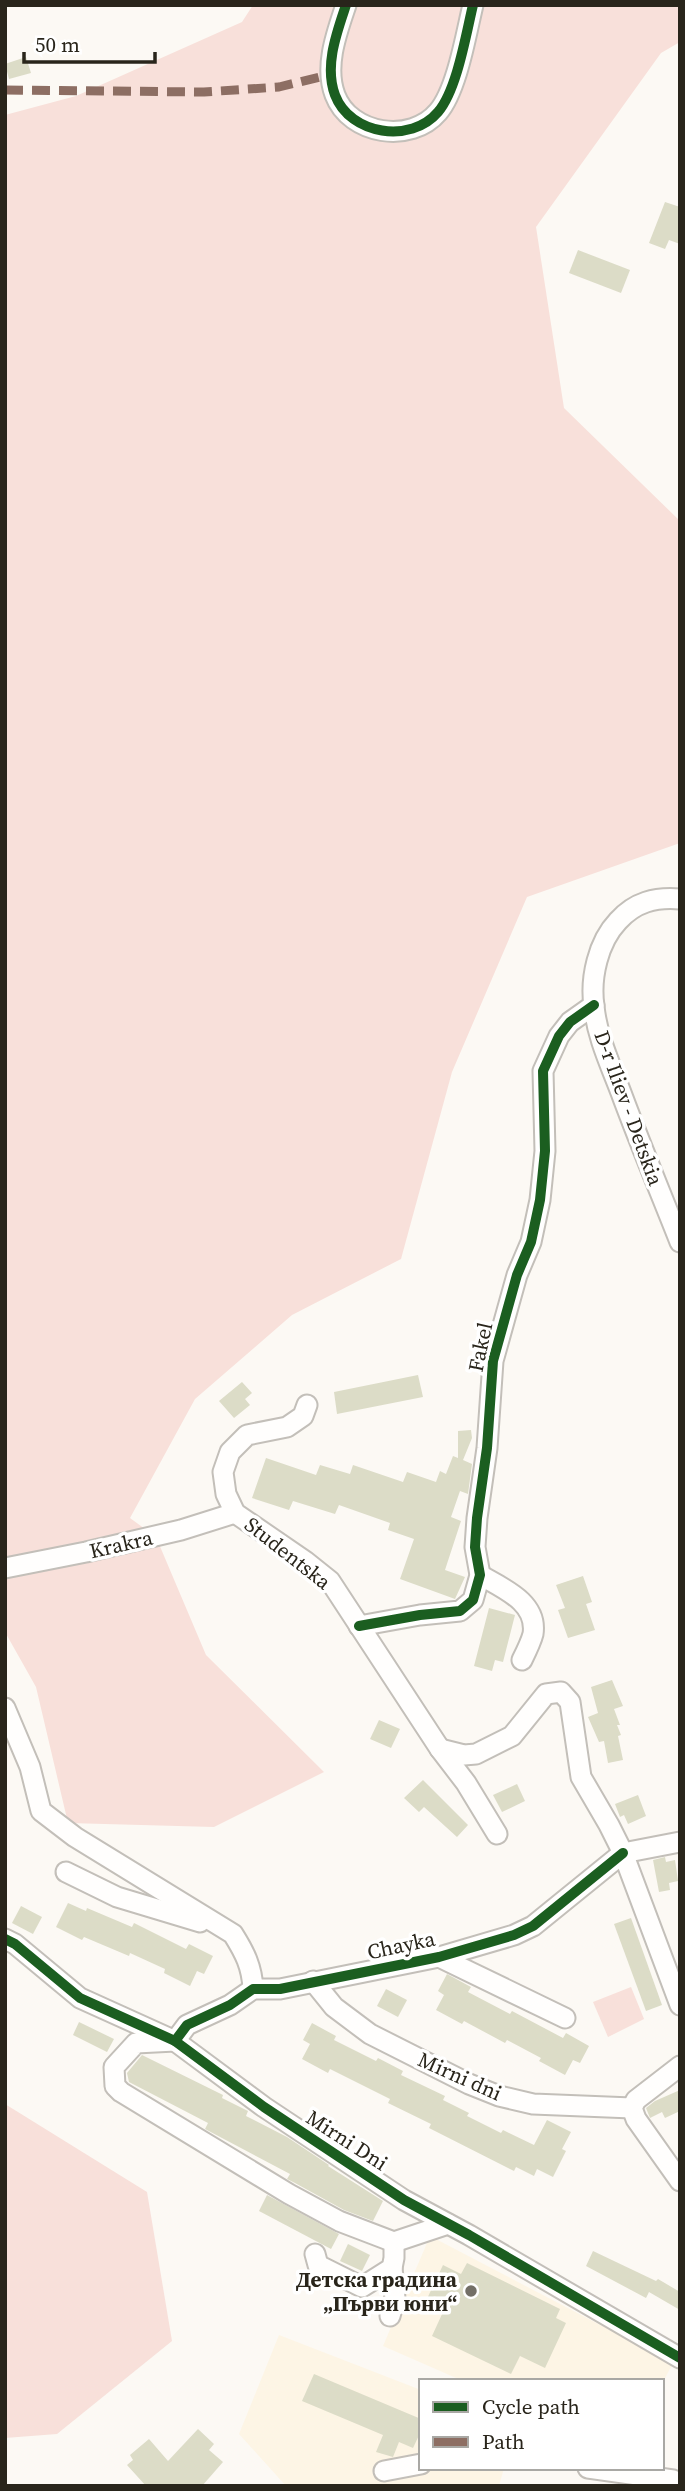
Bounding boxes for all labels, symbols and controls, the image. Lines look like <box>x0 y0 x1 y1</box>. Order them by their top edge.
scale bar <box>24 21 156 65</box>
text: 50 m <box>35 30 80 59</box>
street label: D-r Iliev - Detskia <box>588 1027 671 1190</box>
street label: Fakel <box>461 1320 499 1374</box>
street label: Studentska <box>239 1510 338 1596</box>
street label: Krakra <box>86 1523 156 1565</box>
street label: Chayka <box>364 1924 438 1966</box>
street label: Mirni dni <box>414 2045 506 2107</box>
street label: Mirni Dni <box>301 2103 393 2177</box>
place label: Детска градина „Първи юни“ <box>296 2265 458 2318</box>
marker: Детска градина „Първи юни“ <box>463 2283 479 2299</box>
legend <box>419 2379 664 2470</box>
text: Cycle path <box>482 2392 580 2421</box>
text: Path <box>482 2427 525 2456</box>

